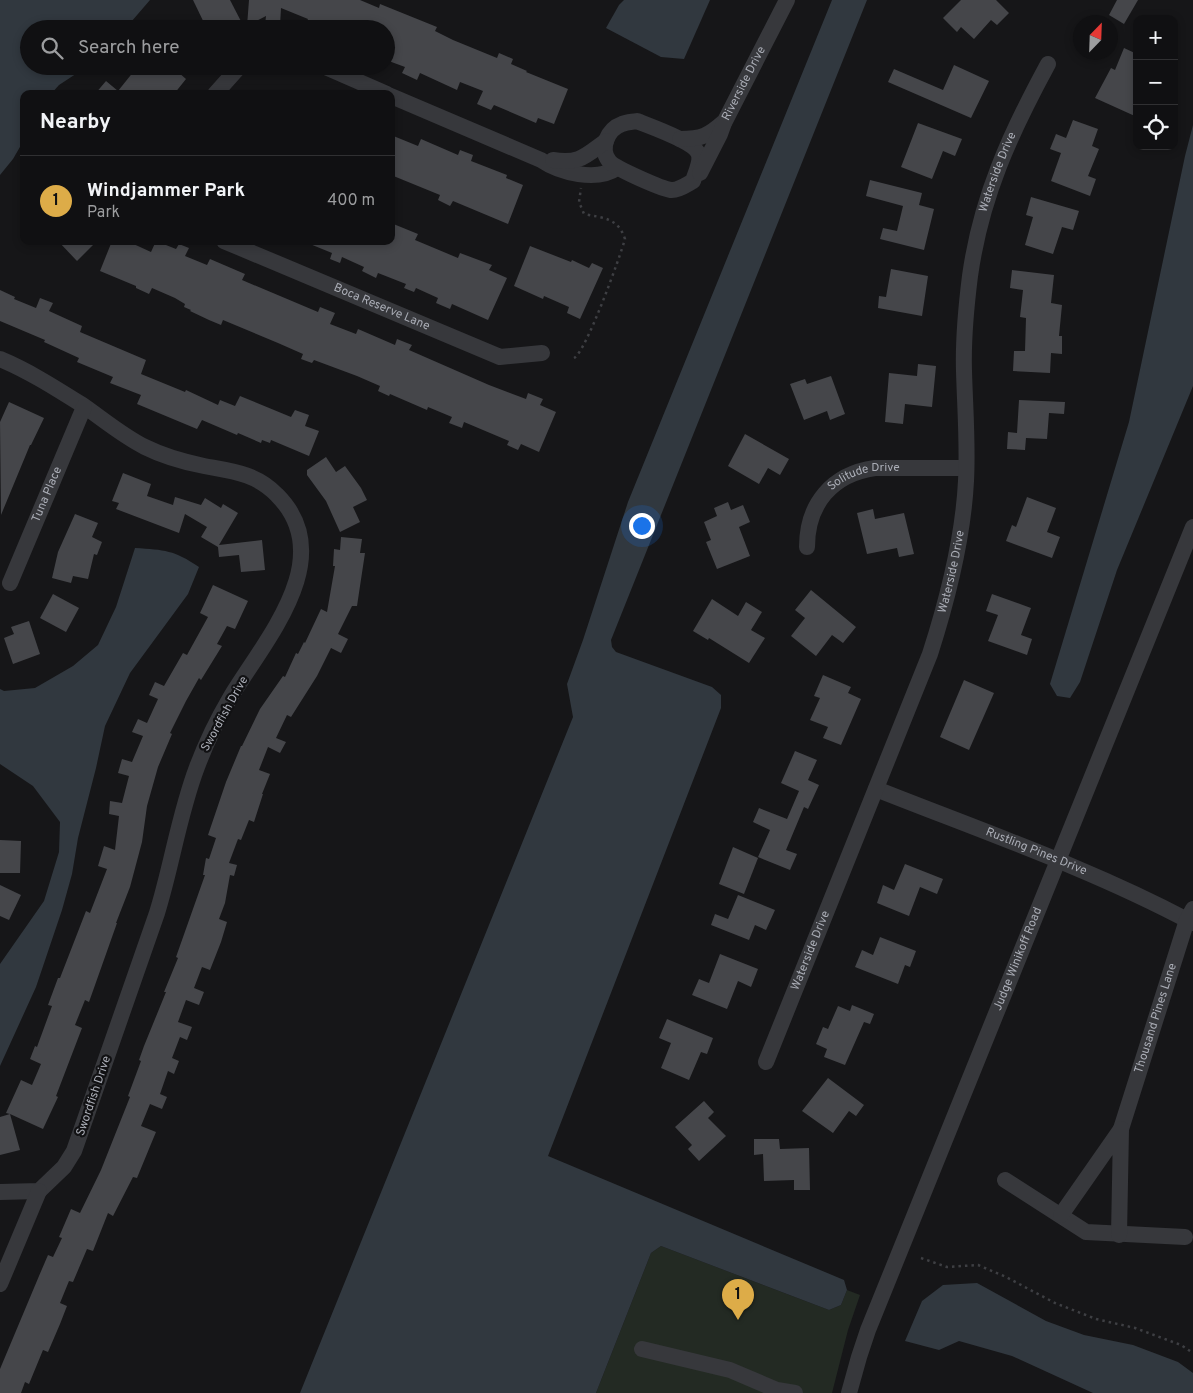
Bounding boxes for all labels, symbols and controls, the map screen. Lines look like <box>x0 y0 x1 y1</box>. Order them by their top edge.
north arrow <box>1073 15 1118 60</box>
map controls <box>1133 15 1178 150</box>
button: + <box>1133 15 1178 60</box>
search box <box>20 20 395 75</box>
icon: search <box>38 34 66 62</box>
text: Search here <box>78 36 180 60</box>
street label: Riverside Drive <box>718 44 770 124</box>
button: − <box>1133 60 1178 105</box>
button: locate <box>1133 105 1178 150</box>
text: Nearby <box>40 109 111 136</box>
street label: Waterside Drive <box>976 130 1020 214</box>
text: Windjammer Park <box>87 179 245 203</box>
text: 1 <box>53 191 59 211</box>
text: 400 m <box>327 191 375 211</box>
text: Park <box>87 203 120 223</box>
street label: Boca Reserve Lane <box>331 280 432 335</box>
street label: Solitude Drive <box>824 460 900 495</box>
street label: Tuna Place <box>28 464 66 525</box>
your location <box>629 513 655 539</box>
street label: Waterside Drive <box>935 529 969 615</box>
street label: Swordfish Drive <box>198 674 252 754</box>
street label: Rustling Pines Drive <box>983 824 1089 880</box>
street label: Judge Winikoff Road <box>990 905 1046 1013</box>
street label: Waterside Drive <box>788 908 834 993</box>
street label: Thousand Pines Lane <box>1131 961 1181 1076</box>
street label: Swordfish Drive <box>73 1054 115 1138</box>
pin: 1 <box>722 1279 754 1320</box>

